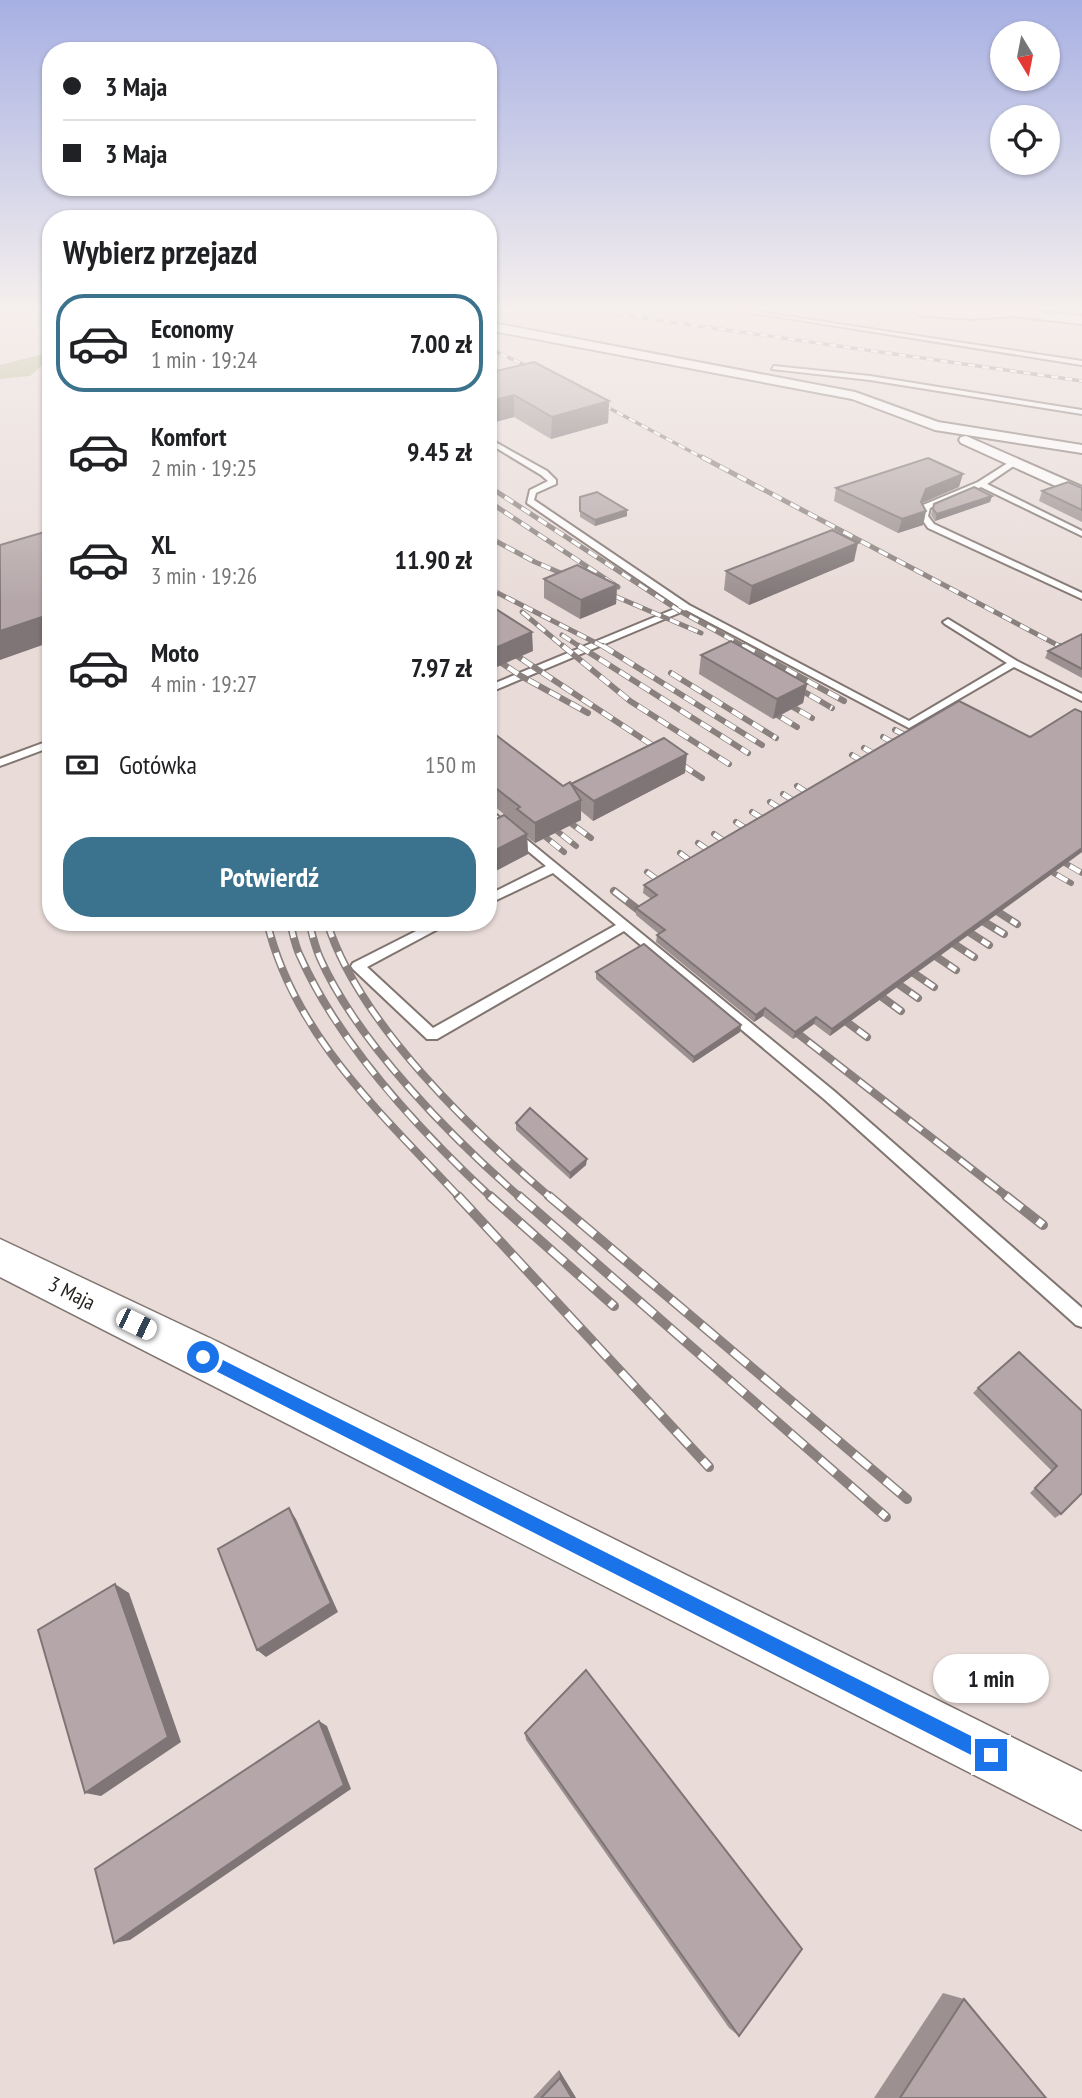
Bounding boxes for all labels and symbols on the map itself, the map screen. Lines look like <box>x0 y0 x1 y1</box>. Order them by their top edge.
north arrow <box>990 21 1060 91</box>
street label: 3 Maja <box>44 1270 100 1316</box>
car <box>113 1305 160 1343</box>
route start <box>187 1341 219 1373</box>
callout: 1 min <box>933 1654 1049 1702</box>
route end <box>975 1739 1007 1771</box>

